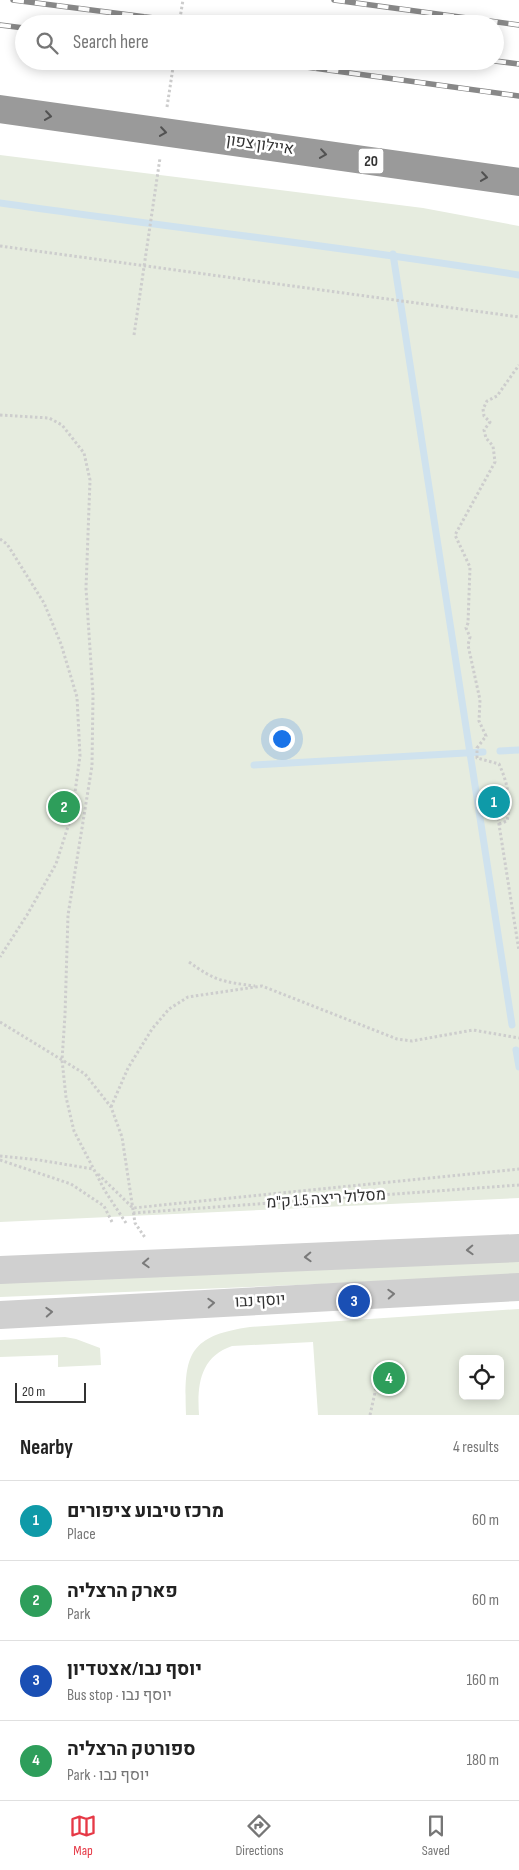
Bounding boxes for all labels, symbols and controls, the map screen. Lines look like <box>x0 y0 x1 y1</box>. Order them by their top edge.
search box <box>15 15 504 70</box>
icon: search <box>33 29 61 57</box>
text: Search here <box>73 31 149 54</box>
one-way arrow <box>44 110 53 120</box>
one-way arrow <box>159 126 167 137</box>
street label: איילון צפון <box>225 131 295 159</box>
road number: 20 <box>358 148 384 174</box>
one-way arrow <box>319 149 328 159</box>
one-way arrow <box>480 172 489 182</box>
your location <box>269 726 295 752</box>
pin: 1 <box>478 783 510 821</box>
pin: 2 <box>48 788 80 826</box>
street label: מסלול ריצה 1.5 ק"מ <box>266 1185 386 1213</box>
one-way arrow <box>466 1245 474 1255</box>
one-way arrow <box>304 1251 312 1262</box>
one-way arrow <box>141 1258 149 1269</box>
pin: 3 <box>338 1282 370 1320</box>
one-way arrow <box>387 1289 395 1300</box>
street label: יוסף נבו <box>234 1290 286 1312</box>
one-way arrow <box>207 1298 215 1309</box>
one-way arrow <box>45 1306 53 1317</box>
map controls <box>459 1355 504 1400</box>
button: locate <box>459 1355 504 1400</box>
pin: 4 <box>373 1359 405 1397</box>
scale bar <box>15 1380 86 1403</box>
text: 20 m <box>22 1383 45 1400</box>
text: Nearby <box>20 1435 73 1460</box>
text: 4 results <box>453 1438 499 1457</box>
text: מרכז טיבוע ציפורים <box>67 1500 224 1523</box>
text: 1 <box>33 1511 39 1530</box>
text: 60 m <box>472 1511 499 1530</box>
text: Place <box>67 1525 96 1544</box>
text: פארק הרצליה <box>67 1580 178 1603</box>
text: 2 <box>32 1591 40 1610</box>
text: 60 m <box>472 1591 499 1610</box>
text: Park <box>67 1605 90 1624</box>
text: יוסף נבו/אצטדיון <box>67 1658 202 1681</box>
text: 3 <box>32 1671 40 1690</box>
text: 160 m <box>466 1671 499 1690</box>
text: Bus stop · יוסף נבו <box>67 1686 172 1705</box>
text: ספורטק הרצליה <box>67 1738 196 1761</box>
text: 4 <box>32 1751 40 1770</box>
text: 180 m <box>466 1751 499 1770</box>
text: Park · יוסף נבו <box>67 1766 149 1785</box>
tab: Map <box>69 1812 97 1859</box>
tab: Directions <box>235 1812 284 1859</box>
tab: Saved <box>422 1812 450 1859</box>

